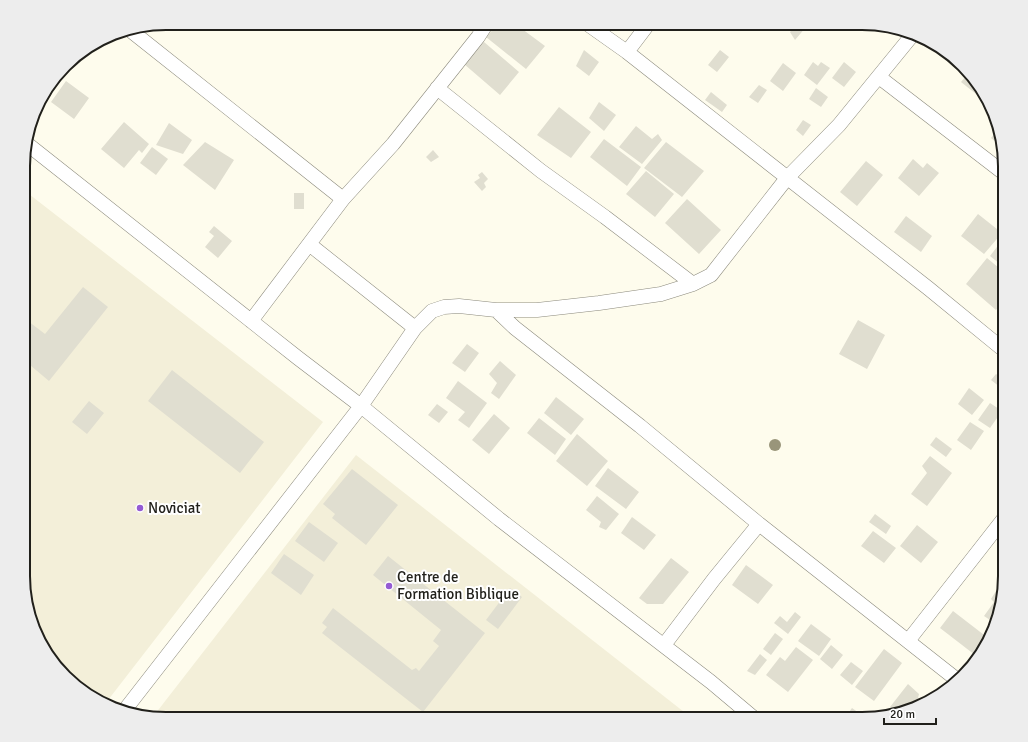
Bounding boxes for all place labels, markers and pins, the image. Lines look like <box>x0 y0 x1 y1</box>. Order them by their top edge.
place label: Noviciat <box>148 499 201 517</box>
marker: Noviciat <box>135 503 145 513</box>
place label: Centre de Formation Biblique <box>397 568 519 603</box>
marker: Centre de Formation Biblique <box>384 581 394 591</box>

